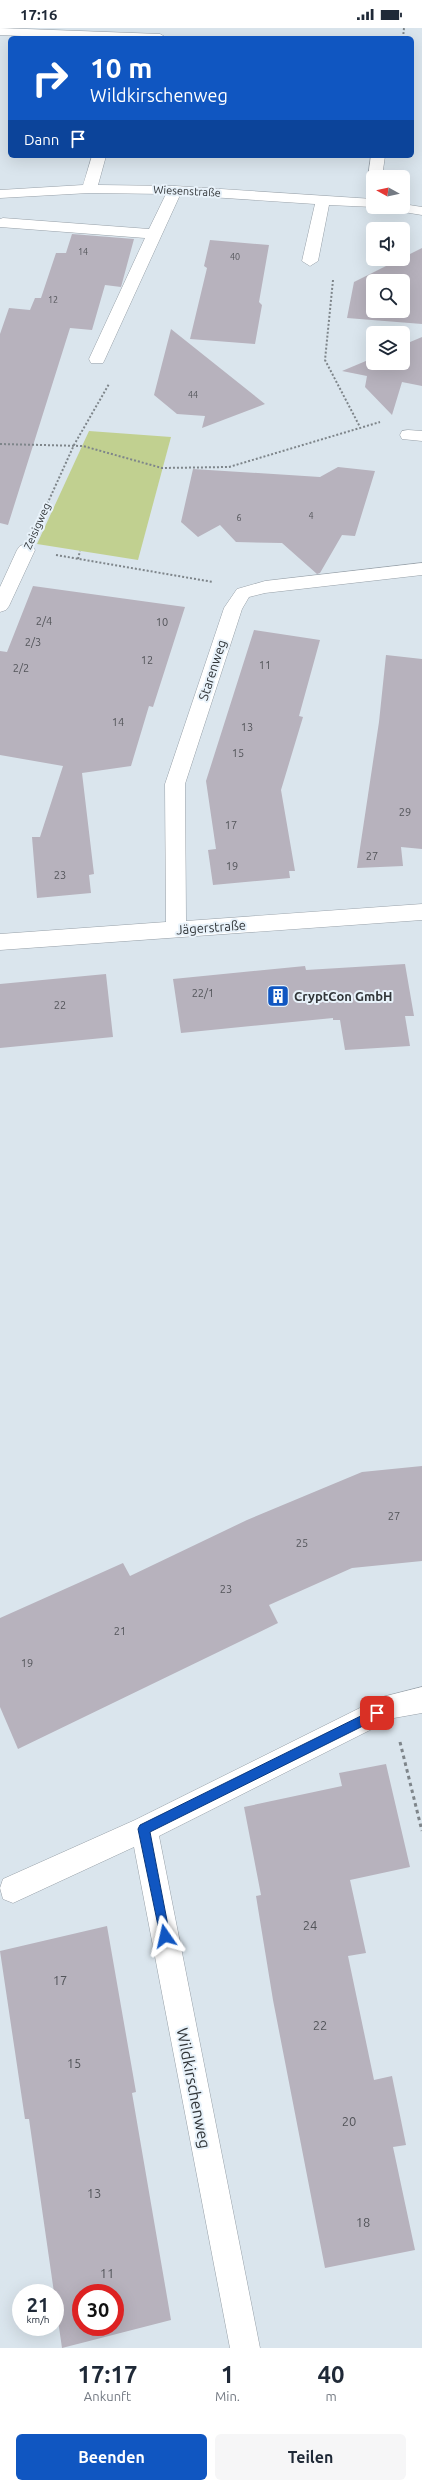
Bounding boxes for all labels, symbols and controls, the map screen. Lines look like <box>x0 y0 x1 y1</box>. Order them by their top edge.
text: 17:16 <box>20 6 58 23</box>
icon: right <box>24 52 76 104</box>
text: 10 m <box>90 52 152 83</box>
text: Wildkirschenweg <box>90 85 228 105</box>
icon: arrive <box>67 128 89 150</box>
text: Dann <box>24 131 59 148</box>
north arrow <box>366 170 410 214</box>
map controls <box>366 170 410 370</box>
street label: Wiesenstraße <box>153 183 221 199</box>
button: sound <box>366 222 410 266</box>
house number: 14 <box>78 247 88 257</box>
house number: 40 <box>230 252 240 262</box>
button: search <box>366 274 410 318</box>
house number: 12 <box>48 295 58 305</box>
button: layers <box>366 326 410 370</box>
house number: 44 <box>188 390 198 400</box>
street label: Zeisigweg <box>21 501 53 551</box>
house number: 4 <box>308 511 314 521</box>
house number: 6 <box>236 513 242 523</box>
house number: 2/4 <box>36 615 52 627</box>
house number: 10 <box>156 616 168 628</box>
house number: 2/3 <box>25 636 41 648</box>
street label: Starenweg <box>196 638 228 702</box>
house number: 12 <box>141 654 153 666</box>
house number: 11 <box>259 659 271 671</box>
house number: 2/2 <box>13 662 29 674</box>
house number: 14 <box>112 716 124 728</box>
house number: 13 <box>241 721 253 733</box>
house number: 15 <box>232 747 244 759</box>
house number: 29 <box>399 806 411 818</box>
house number: 17 <box>225 819 237 831</box>
house number: 27 <box>366 850 378 862</box>
house number: 19 <box>226 860 238 872</box>
house number: 23 <box>54 869 66 881</box>
street label: Jägerstraße <box>176 918 246 936</box>
building icon: CryptCon GmbH <box>265 983 291 1009</box>
house number: 22/1 <box>192 987 214 999</box>
place label: CryptCon GmbH <box>294 989 392 1003</box>
house number: 22 <box>54 999 66 1011</box>
house number: 27 <box>388 1510 400 1522</box>
house number: 25 <box>296 1537 308 1549</box>
house number: 23 <box>220 1583 232 1595</box>
house number: 21 <box>114 1625 126 1637</box>
house number: 19 <box>21 1657 33 1669</box>
pin <box>360 1696 394 1730</box>
icon: arrive <box>366 1702 388 1724</box>
position arrow <box>144 1915 186 1957</box>
house number: 24 <box>303 1918 317 1932</box>
house number: 17 <box>53 1973 67 1987</box>
house number: 22 <box>313 2018 327 2032</box>
street label: Wildkirschenweg <box>173 2026 215 2150</box>
house number: 15 <box>67 2056 81 2070</box>
house number: 20 <box>342 2114 356 2128</box>
house number: 13 <box>87 2186 101 2200</box>
house number: 18 <box>356 2215 370 2229</box>
house number: 11 <box>100 2266 114 2280</box>
speed limit sign: 30 <box>72 2284 124 2336</box>
text: 21 <box>27 2293 49 2316</box>
text: km/h <box>26 2314 50 2325</box>
text: 17:17 <box>77 2361 138 2388</box>
text: 1 <box>221 2361 234 2388</box>
text: 40 <box>317 2361 345 2388</box>
text: Ankunft <box>84 2389 131 2403</box>
text: Min. <box>215 2389 240 2403</box>
text: m <box>325 2389 337 2403</box>
button: Beenden <box>16 2434 207 2480</box>
button: Teilen <box>215 2434 406 2480</box>

